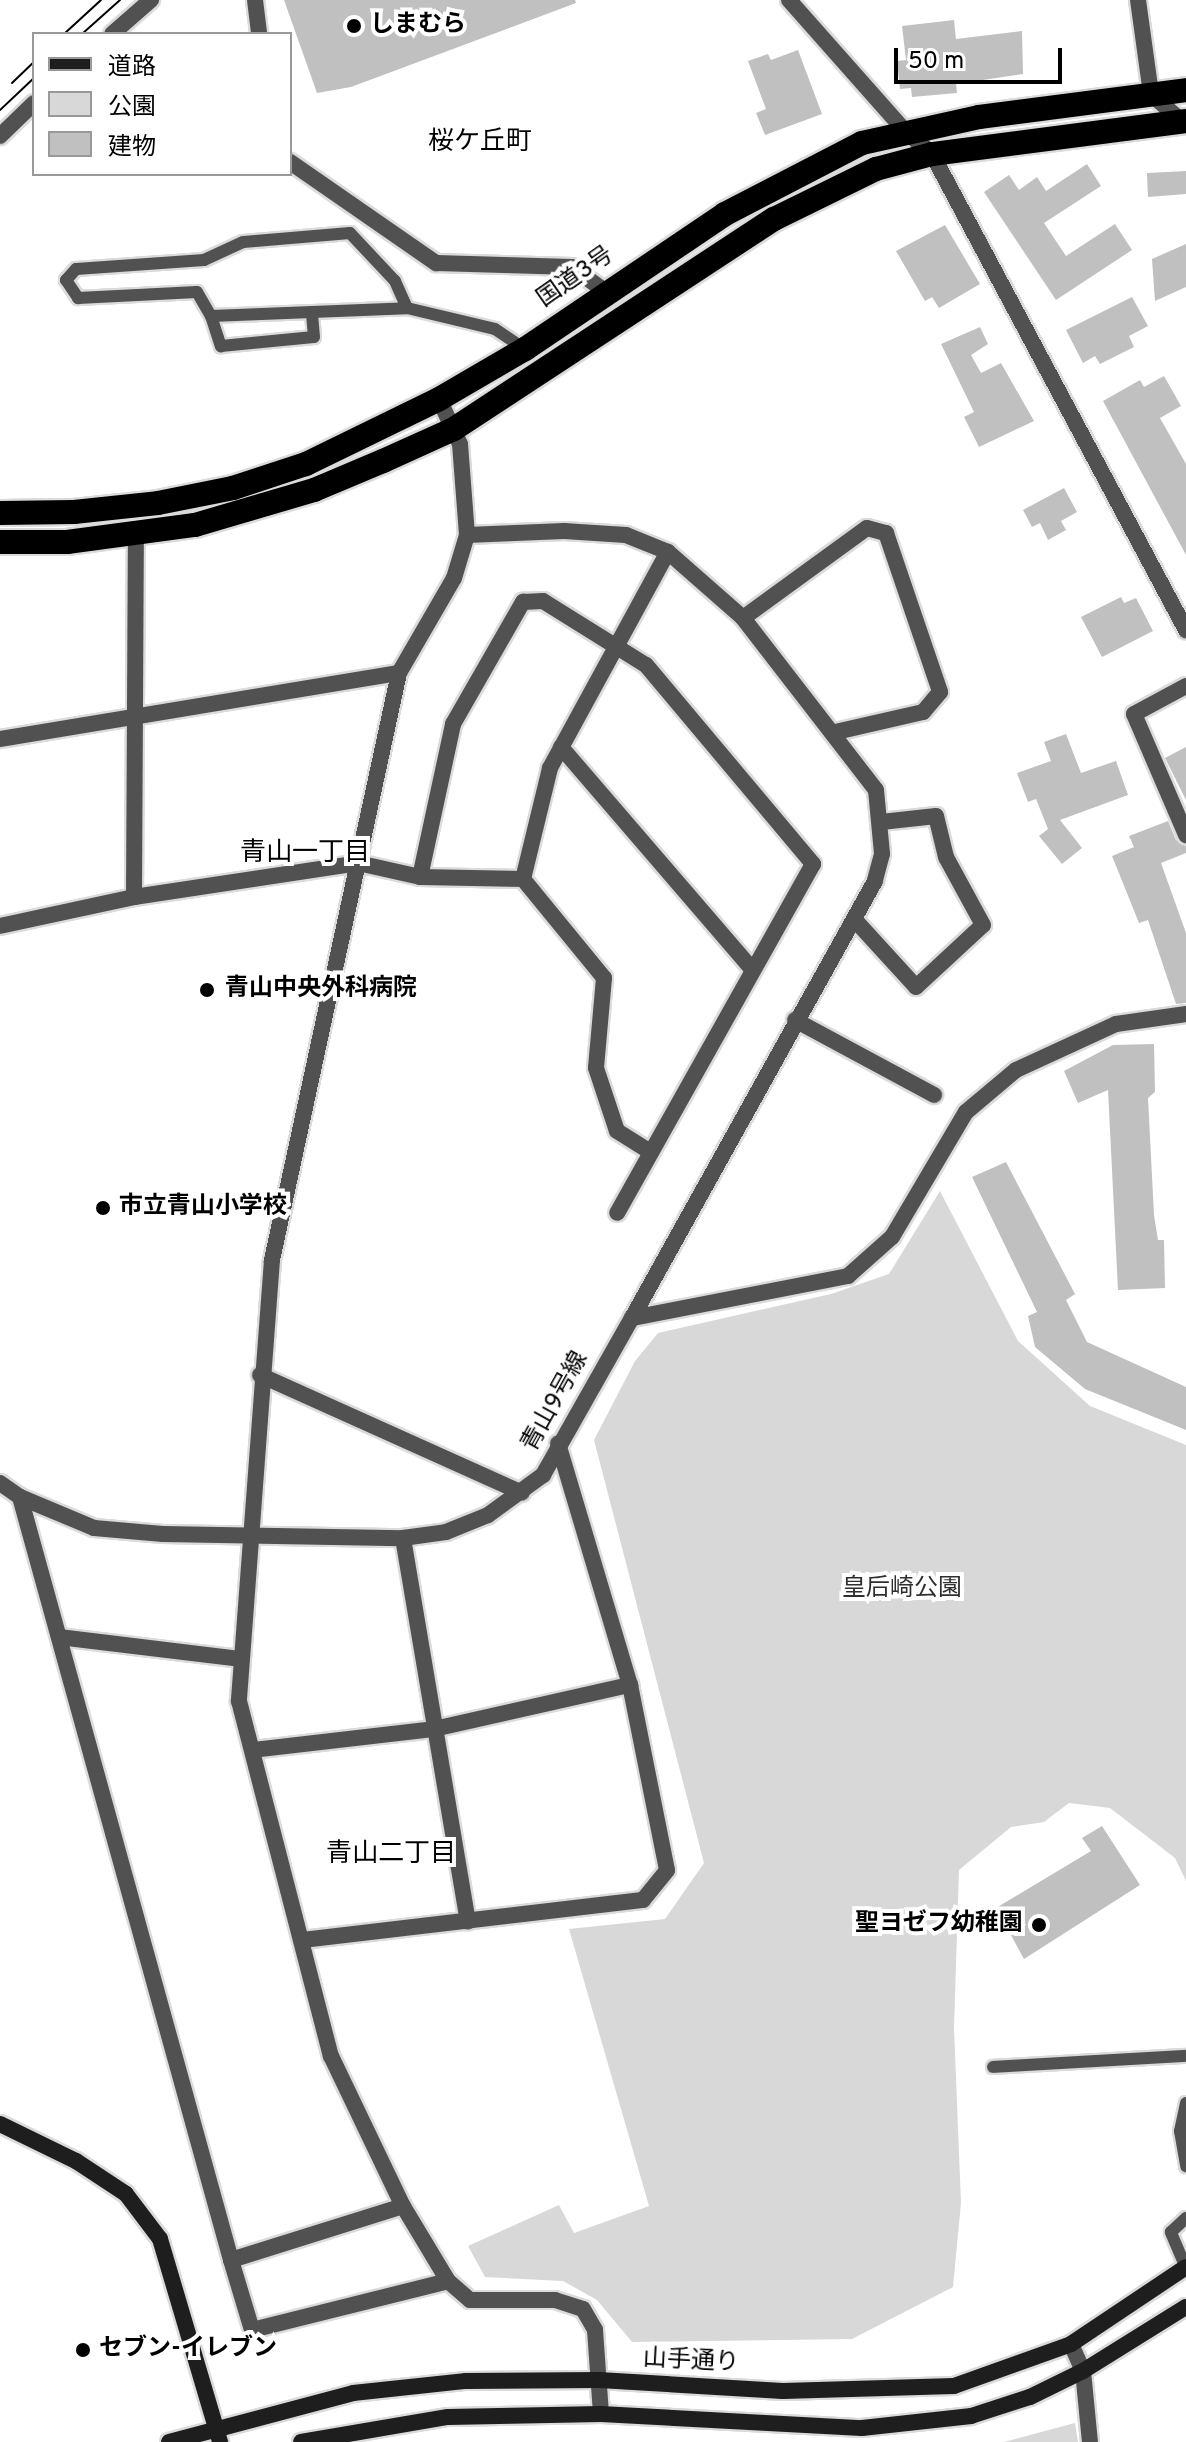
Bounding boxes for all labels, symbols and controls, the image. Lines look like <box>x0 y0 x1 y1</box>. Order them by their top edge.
place label: しまむら <box>370 12 466 40</box>
marker: しまむら <box>345 17 363 35</box>
legend <box>32 32 292 176</box>
scale bar <box>898 32 1066 82</box>
text: 50 m <box>908 47 964 77</box>
text: 道路 <box>108 53 156 83</box>
text: 公園 <box>108 93 156 123</box>
district label: 桜ケ丘町 <box>428 127 532 159</box>
text: 建物 <box>108 133 156 163</box>
street label: 国道3号 <box>532 241 620 315</box>
district label: 青山一丁目 <box>240 838 370 870</box>
place label: 青山中央外科病院 <box>225 976 417 1004</box>
marker: 青山中央外科病院 <box>196 979 218 1001</box>
place label: 市立青山小学校 <box>119 1194 287 1222</box>
marker: 市立青山小学校 <box>94 1199 112 1217</box>
street label: 青山9号線 <box>517 1347 595 1457</box>
park label: 皇后崎公園 <box>842 1576 962 1604</box>
district label: 青山二丁目 <box>326 1839 456 1871</box>
place label: 聖ヨゼフ幼稚園 <box>855 1911 1023 1939</box>
marker: 聖ヨゼフ幼稚園 <box>1030 1916 1048 1934</box>
place label: セブン-イレブン <box>99 2336 277 2364</box>
marker: セブン-イレブン <box>74 2341 92 2359</box>
street label: 山手通り <box>642 2345 740 2379</box>

